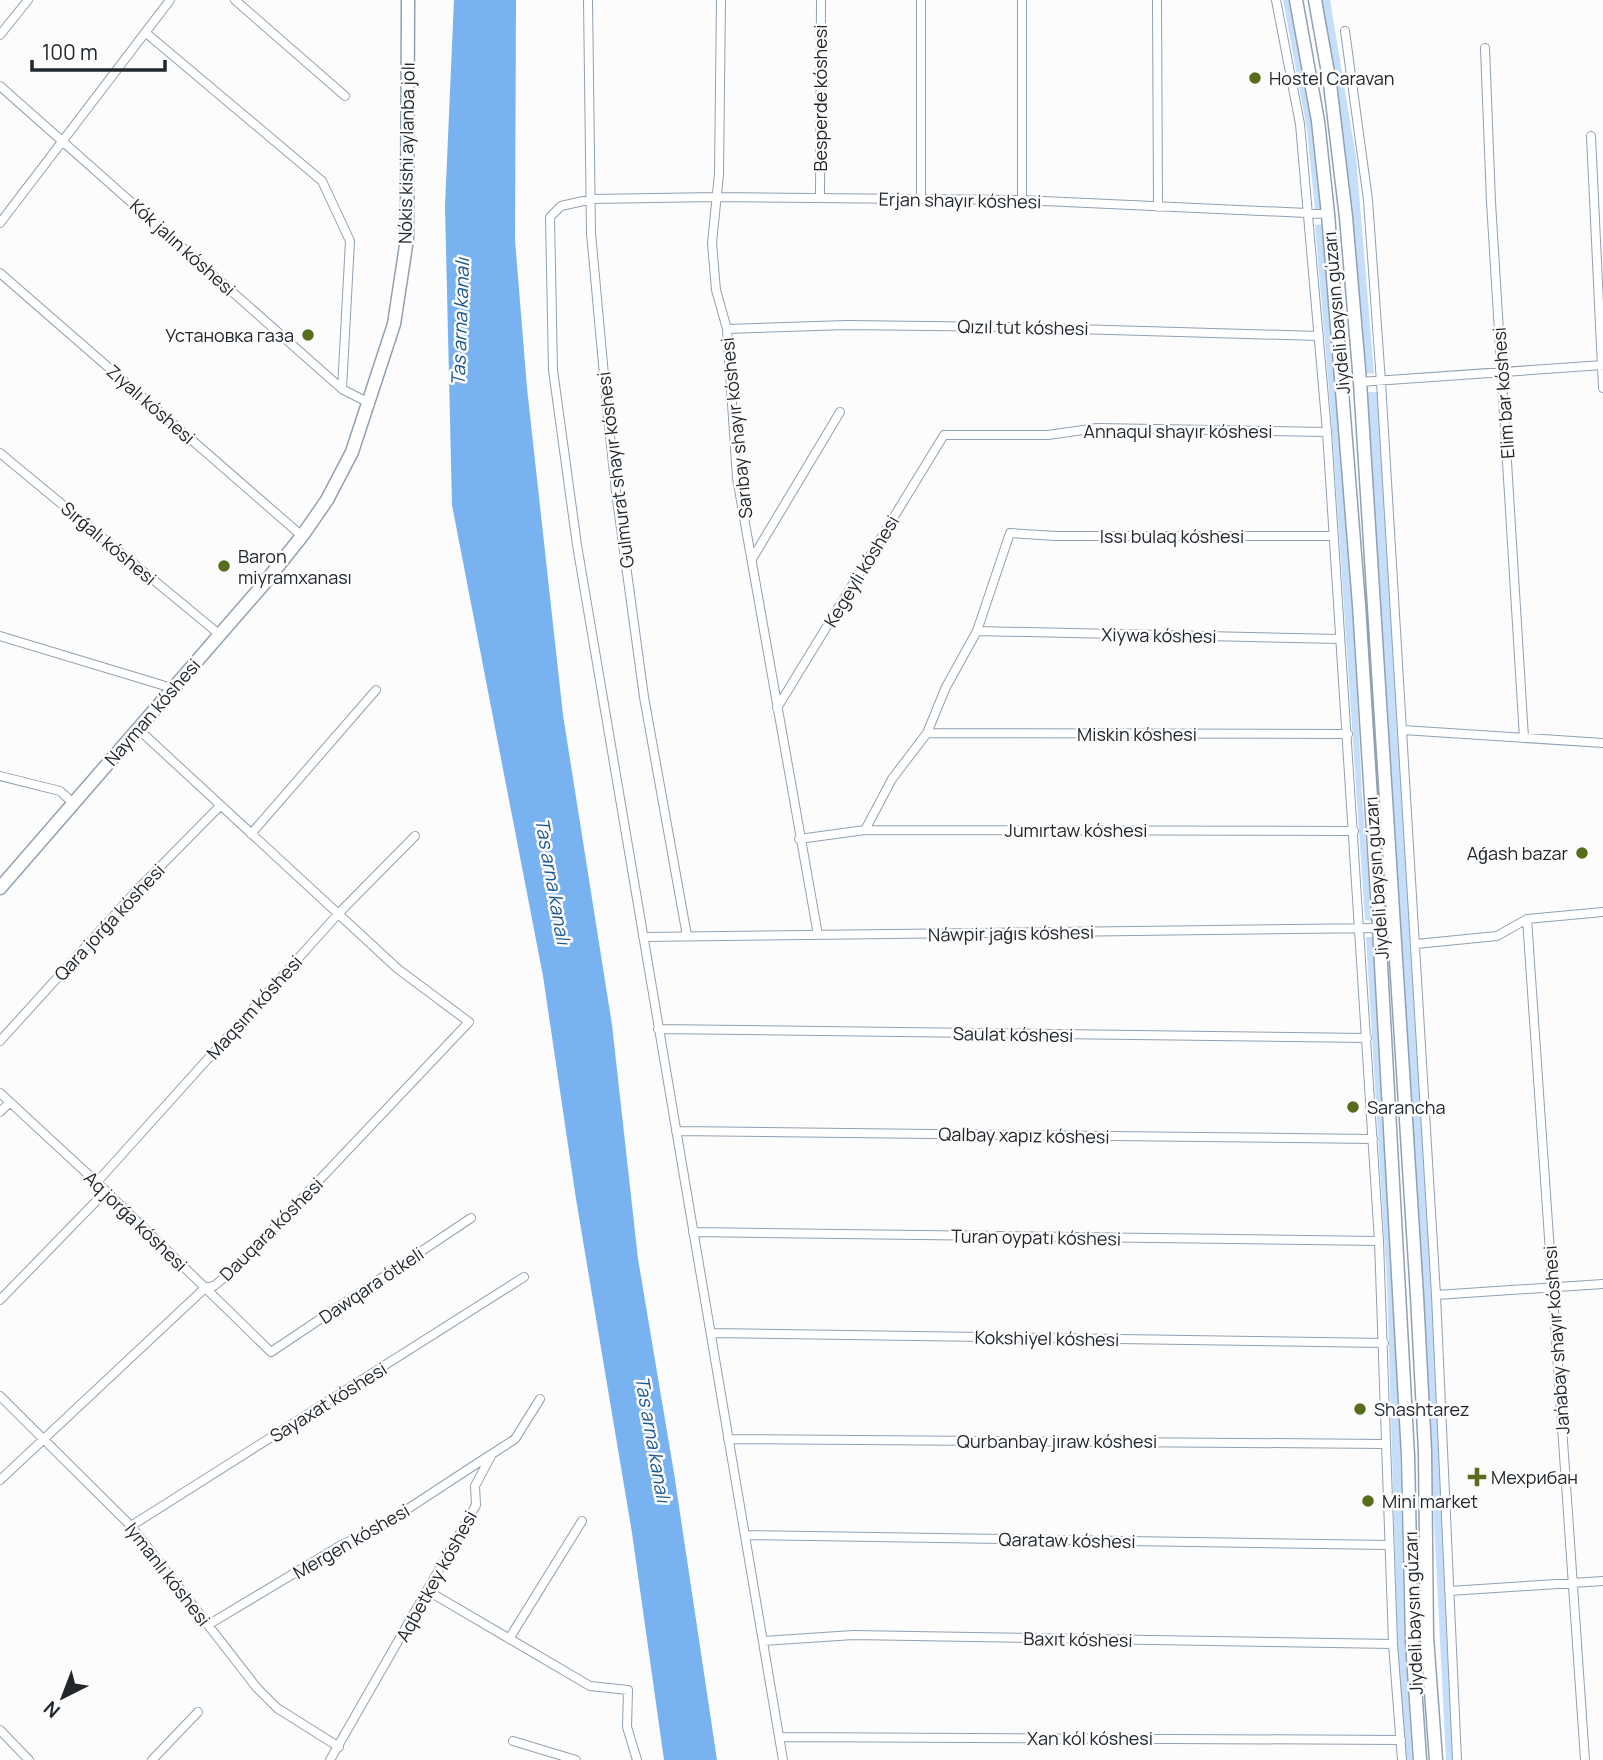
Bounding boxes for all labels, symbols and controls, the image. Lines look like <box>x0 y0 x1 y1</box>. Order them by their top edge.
street label: Besperde kóshesi <box>808 25 832 171</box>
scale bar <box>32 28 164 72</box>
text: 100 m <box>42 38 98 66</box>
street label: Nókis kishi aylanba jolı <box>392 62 420 244</box>
place label: Hostel Caravan <box>1269 66 1394 90</box>
marker: Hostel Caravan <box>1247 70 1263 86</box>
street label: Erjan shayır kóshesi <box>879 187 1041 213</box>
street label: Kók jalın kóshesi <box>125 193 241 301</box>
street label: Jiydeli baysın gúzarı <box>1317 231 1355 395</box>
water label: Tas arna kanalı <box>445 256 475 386</box>
street label: Qızıl tut kóshesi <box>957 314 1089 340</box>
place label: Установка газа <box>165 323 294 347</box>
street label: Elim bar kóshesi <box>1486 326 1520 460</box>
marker: Установка газа <box>300 327 316 343</box>
street label: Sarıbay shayır kóshesi <box>715 336 757 520</box>
street label: Zıyalı kóshesi <box>102 359 200 449</box>
street label: Gulmurat shayır kóshesi <box>591 371 639 569</box>
street label: Annaqul shayır kóshesi <box>1084 419 1272 443</box>
street label: Sırǵalı kóshesi <box>56 496 162 590</box>
street label: Kegeyli kóshesi <box>818 511 904 631</box>
street label: Issı bulaq kóshesi <box>1100 524 1244 548</box>
place label: Baron miyramxanası <box>238 544 352 589</box>
marker: Baron miyramxanası <box>216 558 232 574</box>
street label: Xiywa kóshesi <box>1101 622 1217 648</box>
street label: Nayman kóshesi <box>99 653 205 771</box>
street label: Miskin kóshesi <box>1077 722 1197 746</box>
street label: Jiydeli baysın gúzarı <box>1358 796 1394 960</box>
water label: Tas arna kanalı <box>529 816 577 948</box>
street label: Jumırtaw kóshesi <box>1005 818 1147 842</box>
place label: Aǵash bazar <box>1467 841 1569 865</box>
marker: Aǵash bazar <box>1574 845 1590 861</box>
street label: Qara jorǵa kóshesi <box>49 858 169 986</box>
street label: Náwpir jaǵıs kóshesi <box>928 920 1094 946</box>
street label: Maqsım kóshesi <box>201 950 307 1064</box>
street label: Saulat kóshesi <box>953 1021 1073 1047</box>
place label: Sarancha <box>1367 1095 1446 1119</box>
marker: Sarancha <box>1345 1099 1361 1115</box>
street label: Qalbay xapız kóshesi <box>938 1122 1110 1148</box>
street label: Aq jorǵa kóshesi <box>79 1166 193 1276</box>
street label: Dauqara kóshesi <box>214 1172 328 1286</box>
street label: Turan oypatı kóshesi <box>951 1224 1121 1250</box>
street label: Dawqara ótkeli <box>314 1241 428 1329</box>
street label: Jańabay shayır kóshesi <box>1537 1245 1575 1435</box>
street label: Kokshiyel kóshesi <box>974 1325 1120 1351</box>
street label: Sayaxat kóshesi <box>265 1357 391 1447</box>
water label: Tas arna kanalı <box>629 1374 677 1506</box>
place label: Shashtarez <box>1374 1397 1470 1421</box>
marker: Shashtarez <box>1352 1401 1368 1417</box>
street label: Qurbanbay jıraw kóshesi <box>957 1429 1157 1453</box>
place label: Мехрибан <box>1491 1465 1578 1489</box>
marker: Мехрибан <box>1469 1469 1485 1485</box>
place label: Mini market <box>1382 1489 1478 1513</box>
marker: Mini market <box>1360 1493 1376 1509</box>
street label: Mergen kóshesi <box>288 1498 414 1584</box>
street label: Aqbetkey kóshesi <box>390 1506 482 1646</box>
street label: Iymanlı kóshesi <box>120 1517 216 1631</box>
street label: Qarataw kóshesi <box>998 1527 1136 1553</box>
street label: Jiydeli baysın gúzarı <box>1398 1531 1428 1695</box>
street label: Baxıt kóshesi <box>1023 1626 1133 1652</box>
north arrow <box>28 1662 98 1732</box>
text: N <box>38 1695 65 1724</box>
street label: Xan kól kóshesi <box>1027 1726 1153 1750</box>

